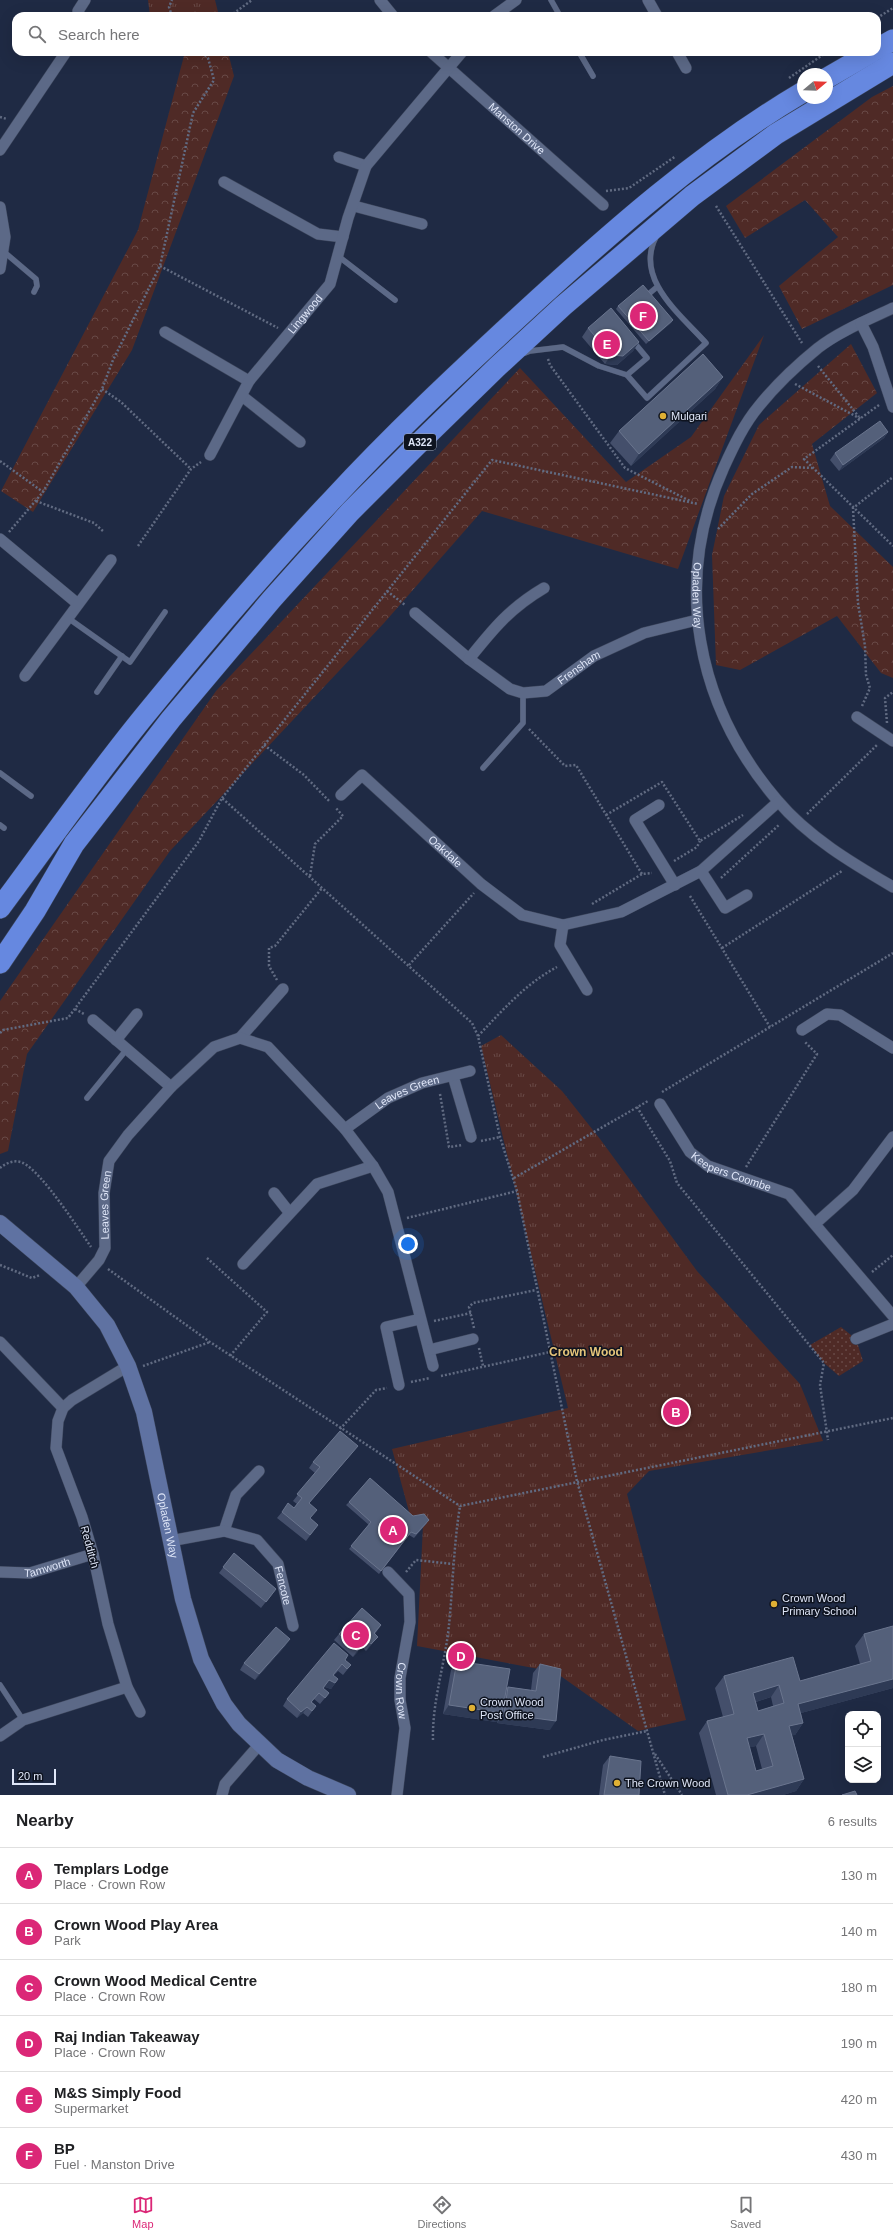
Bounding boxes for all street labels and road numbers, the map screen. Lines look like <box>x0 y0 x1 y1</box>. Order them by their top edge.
street label: Manston Drive <box>486 100 547 157</box>
street label: Lingwood <box>285 292 325 336</box>
road number: A322 <box>404 434 436 450</box>
street label: Opladen Way <box>690 562 705 630</box>
street label: Frensham <box>555 648 602 687</box>
street label: Oakdale <box>426 833 465 870</box>
street label: Leaves Green <box>373 1073 440 1111</box>
street label: Keepers Coombe <box>689 1149 773 1193</box>
street label: Leaves Green <box>98 1170 113 1240</box>
street label: Opladen Way <box>155 1492 180 1560</box>
street label: Redditch <box>79 1524 101 1570</box>
street label: Tamworth <box>24 1555 72 1579</box>
street label: Fencote <box>273 1565 294 1606</box>
street label: Crown Row <box>394 1661 409 1720</box>

